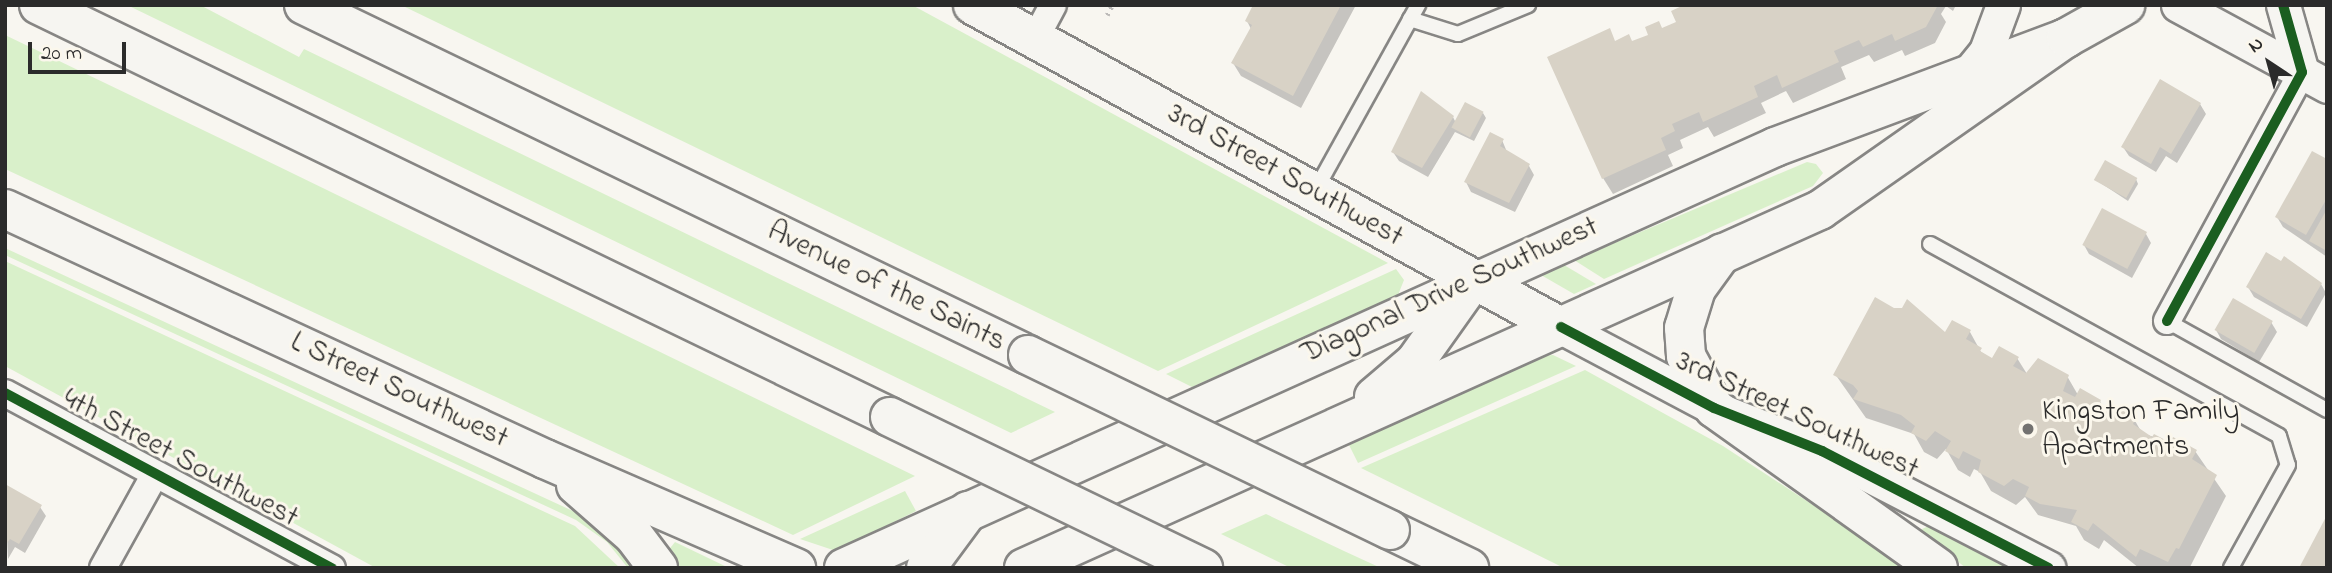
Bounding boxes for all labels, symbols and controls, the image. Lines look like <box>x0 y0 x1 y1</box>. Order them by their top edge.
scale bar <box>32 28 130 72</box>
north arrow <box>2234 28 2304 98</box>
text: N <box>2243 31 2269 60</box>
text: 20 m <box>41 39 82 69</box>
street label: 3rd Street Southwest <box>1161 96 1409 256</box>
street label: Diagonal Drive Southwest <box>1296 209 1604 373</box>
street label: Avenue of the Saints <box>761 214 1011 360</box>
street label: L Street Southwest <box>284 325 514 457</box>
street label: 3rd Street Southwest <box>1670 344 1924 488</box>
street label: 4th Street Southwest <box>56 382 304 536</box>
place label: Kingston Family Apartments <box>2042 394 2240 464</box>
marker: Kingston Family Apartments <box>2020 421 2036 437</box>

